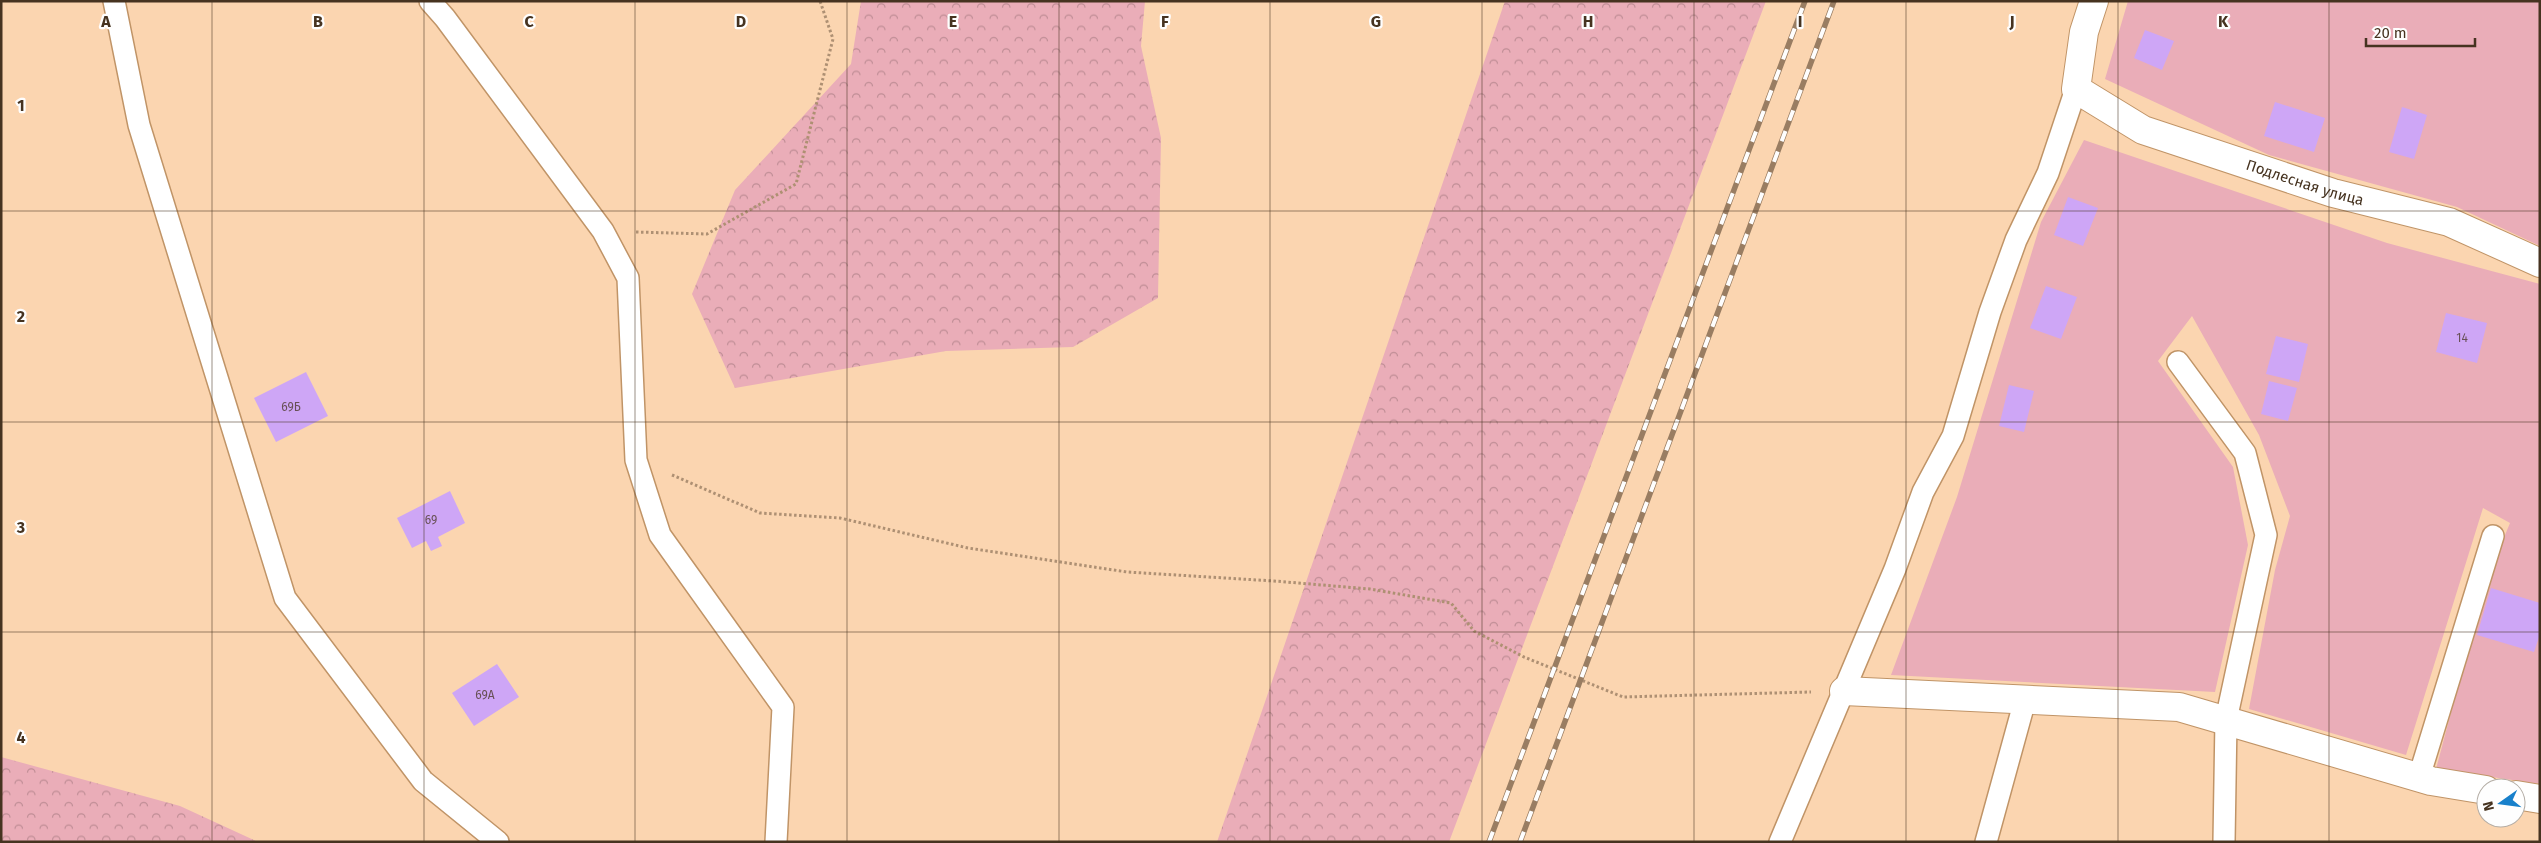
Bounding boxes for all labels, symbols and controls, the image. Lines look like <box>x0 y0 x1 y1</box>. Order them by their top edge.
text: A <box>100 12 111 31</box>
text: B <box>313 12 323 31</box>
text: C <box>524 12 534 31</box>
text: D <box>736 12 746 31</box>
text: E <box>949 12 957 31</box>
text: F <box>1161 12 1169 31</box>
text: G <box>1371 12 1381 31</box>
text: H <box>1583 12 1593 31</box>
text: I <box>1798 12 1802 31</box>
text: J <box>2008 12 2015 31</box>
text: K <box>2218 12 2229 31</box>
scale bar <box>2366 15 2475 47</box>
text: 20 m <box>2374 24 2407 42</box>
text: 1 <box>17 96 25 115</box>
street label: Подлесная улица <box>2244 156 2366 209</box>
text: 2 <box>17 307 25 326</box>
house number: 14 <box>2456 331 2468 345</box>
house number: 69Б <box>281 400 301 414</box>
house number: 69 <box>425 513 437 527</box>
text: 3 <box>16 518 25 537</box>
house number: 69А <box>475 688 495 702</box>
text: 4 <box>16 728 26 747</box>
north arrow <box>2476 778 2526 828</box>
text: N <box>2479 799 2498 813</box>

